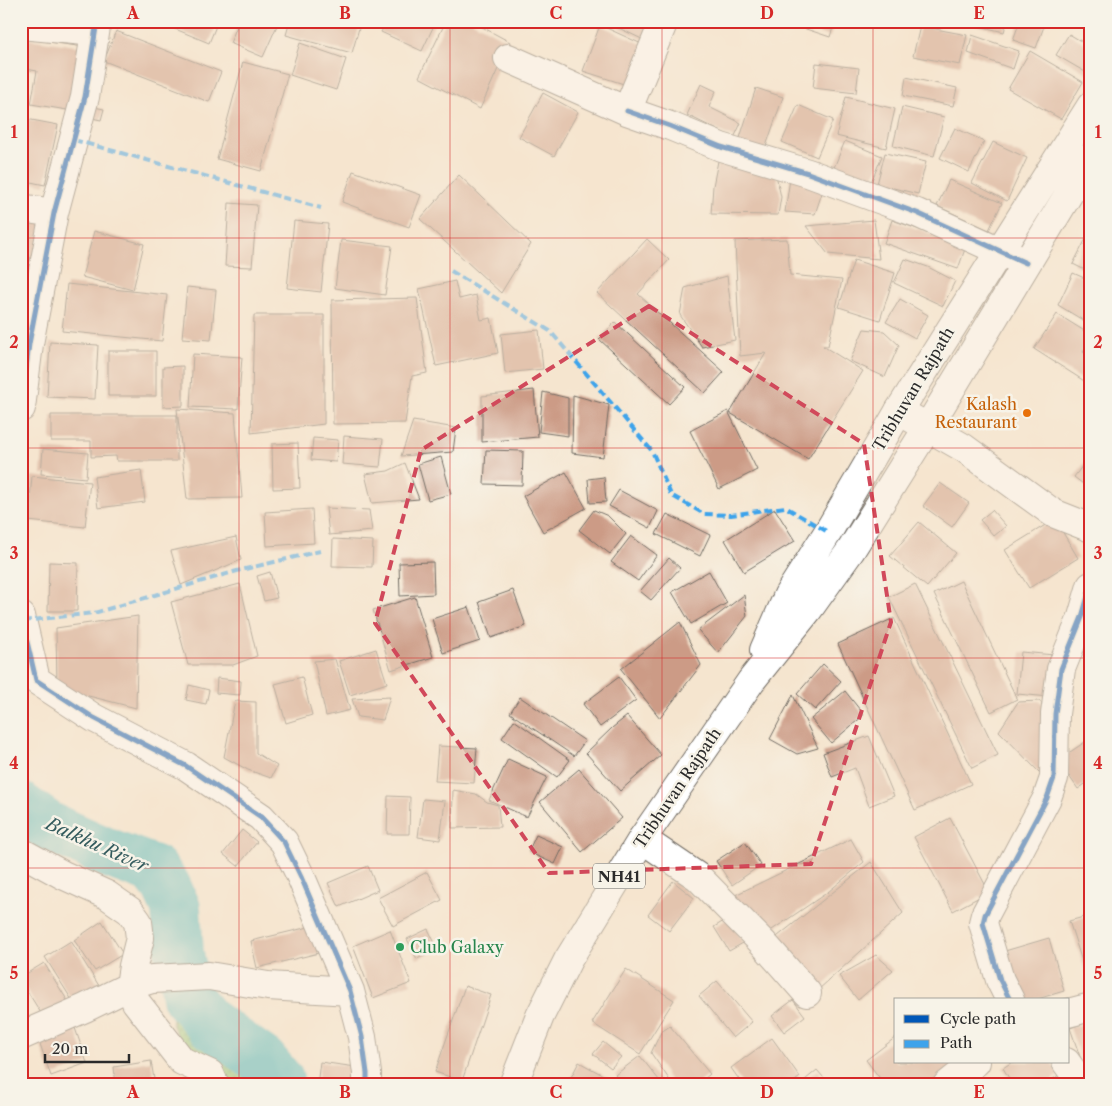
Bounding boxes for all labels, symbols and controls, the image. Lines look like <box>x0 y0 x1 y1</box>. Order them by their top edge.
text: A <box>126 3 140 23</box>
text: B <box>339 3 351 23</box>
text: C <box>550 3 562 23</box>
text: D <box>760 3 774 23</box>
text: E <box>973 3 985 23</box>
text: 1 <box>10 122 18 142</box>
text: 1 <box>1094 122 1102 142</box>
street label: Tribhuvan Rajpath <box>868 323 958 455</box>
text: 2 <box>9 332 19 352</box>
text: 2 <box>1093 332 1103 352</box>
place label: Kalash Restaurant <box>935 394 1017 432</box>
marker: Kalash Restaurant <box>1021 407 1033 419</box>
text: 3 <box>9 543 19 563</box>
text: 3 <box>1093 543 1103 563</box>
street label: Tribhuvan Rajpath <box>629 724 725 852</box>
text: 4 <box>9 753 19 773</box>
text: 4 <box>1093 753 1103 773</box>
water label: Balkhu River <box>41 812 153 878</box>
road number: NH41 <box>593 864 645 888</box>
place label: Club Galaxy <box>410 937 505 957</box>
marker: Club Galaxy <box>394 941 406 953</box>
text: 5 <box>10 963 19 983</box>
text: 5 <box>1094 963 1103 983</box>
legend <box>894 998 1070 1064</box>
text: Cycle path <box>940 1009 1017 1028</box>
scale bar <box>45 1031 129 1063</box>
text: Path <box>940 1033 973 1052</box>
text: 20 m <box>52 1039 88 1058</box>
text: A <box>126 1082 140 1102</box>
text: B <box>339 1082 351 1102</box>
text: C <box>550 1082 562 1102</box>
text: D <box>760 1082 774 1102</box>
text: E <box>973 1082 985 1102</box>

